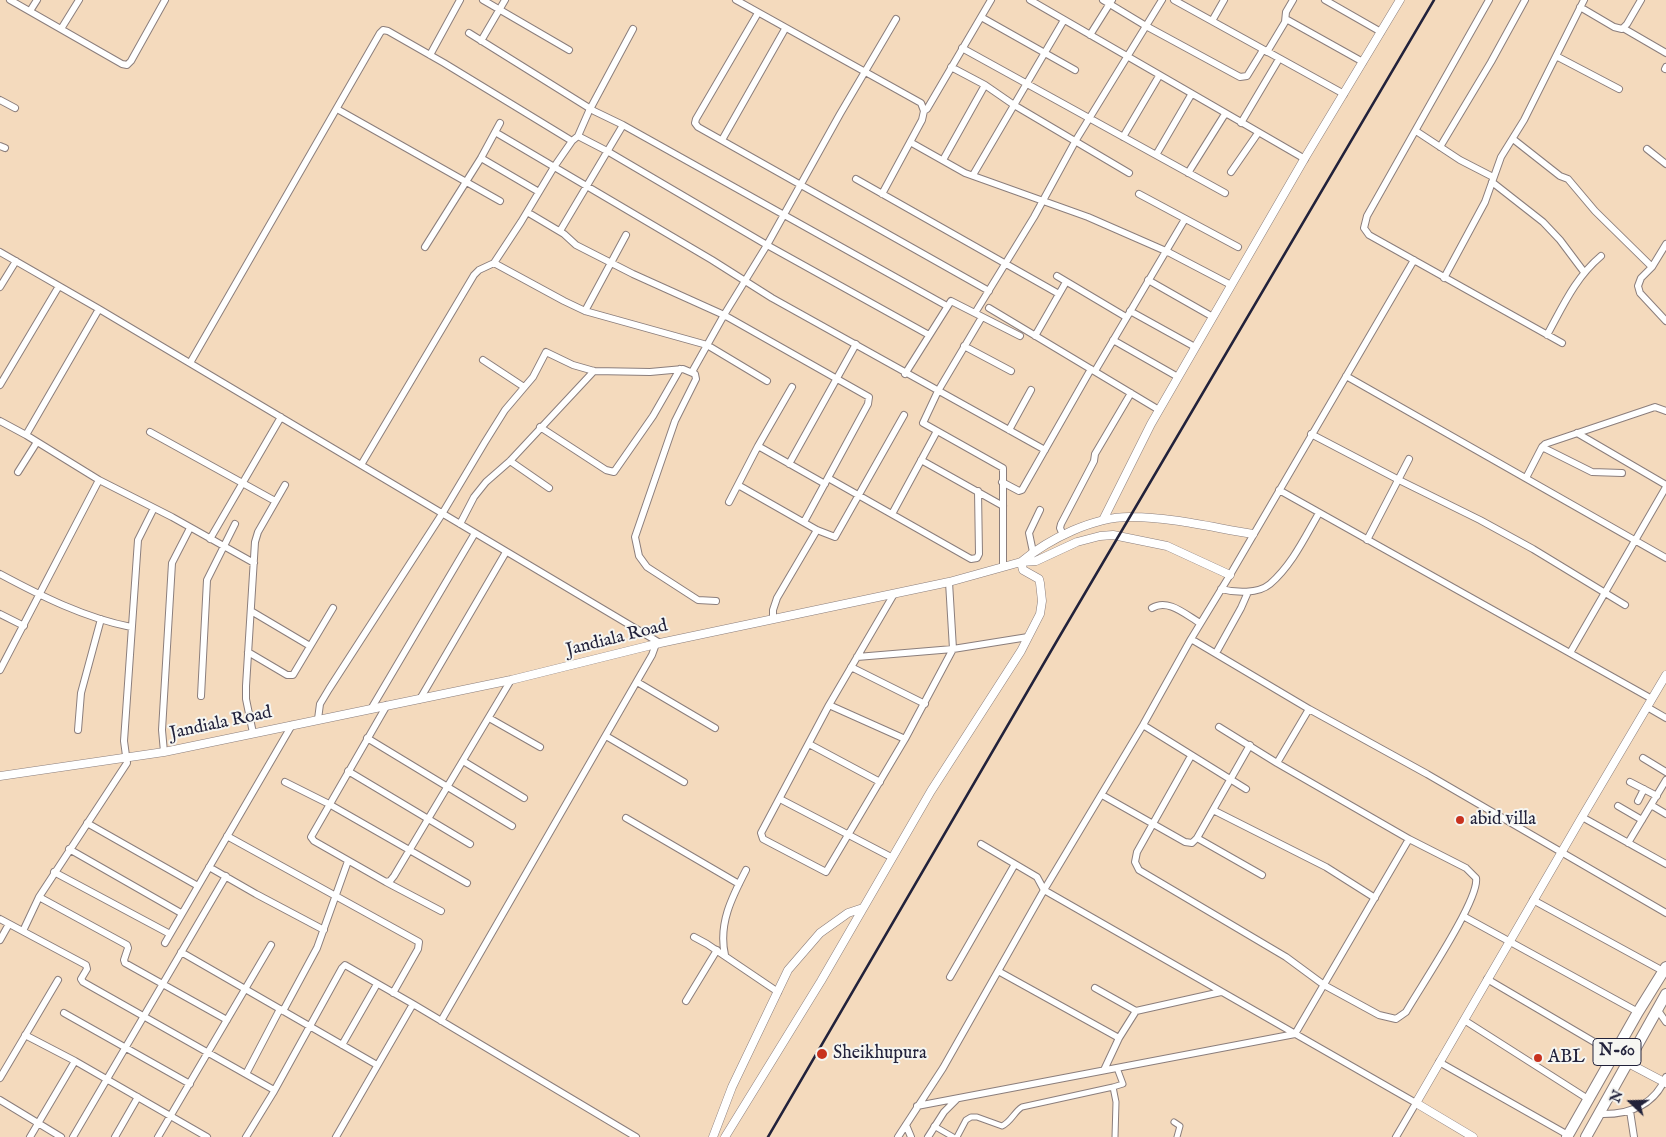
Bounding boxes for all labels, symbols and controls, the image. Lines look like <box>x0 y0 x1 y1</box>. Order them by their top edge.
street label: Jandiala Road <box>564 616 670 662</box>
street label: Jandiala Road <box>168 703 274 745</box>
place label: abid villa <box>1470 809 1536 831</box>
marker: abid villa <box>1454 814 1466 826</box>
road number: N-60 <box>1593 1038 1641 1066</box>
place label: Sheikhupura <box>833 1043 927 1065</box>
marker: Sheikhupura <box>815 1047 829 1061</box>
place label: ABL <box>1548 1047 1585 1069</box>
marker: ABL <box>1532 1052 1544 1064</box>
north arrow <box>1606 1077 1656 1127</box>
text: N <box>1606 1088 1628 1106</box>

